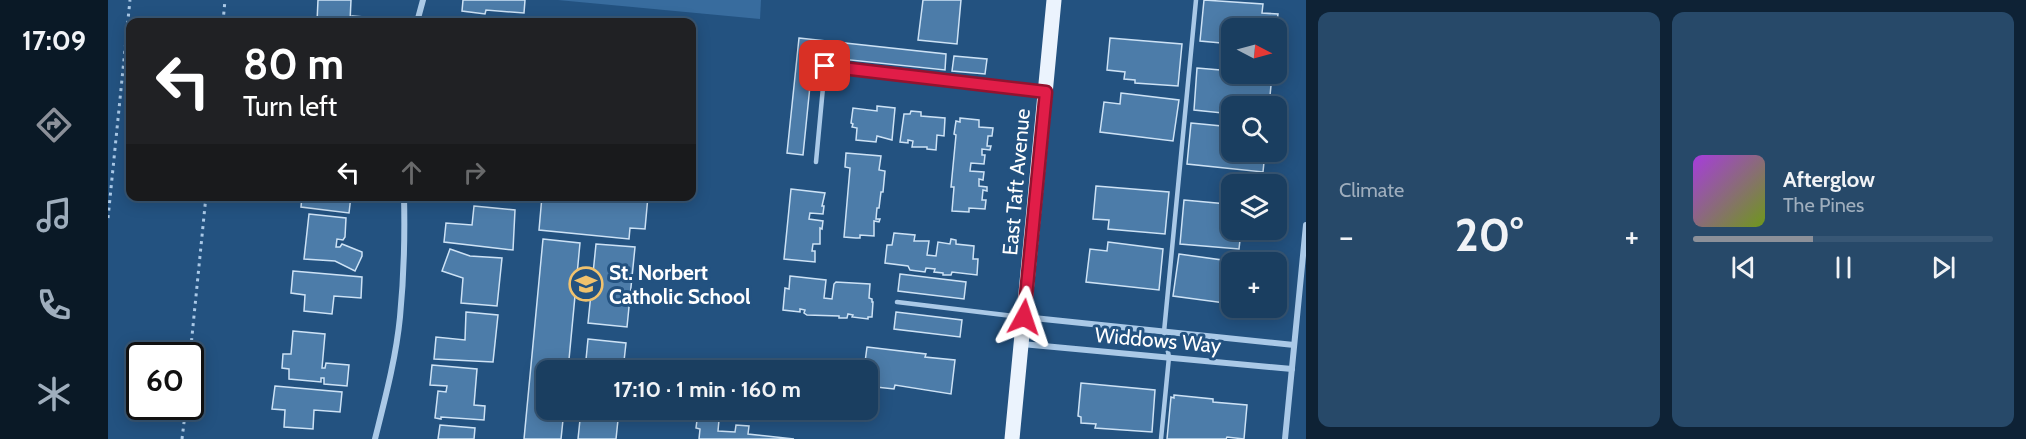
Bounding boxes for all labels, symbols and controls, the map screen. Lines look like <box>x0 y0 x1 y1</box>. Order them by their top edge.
north arrow <box>1221 18 1287 84</box>
map controls <box>1221 18 1287 318</box>
text: 17:09 <box>22 24 86 57</box>
text: 80 m <box>243 38 344 90</box>
pin <box>799 40 850 91</box>
icon: left <box>144 42 222 120</box>
icon: arrive <box>808 49 841 82</box>
text: Turn left <box>243 90 337 123</box>
button: search <box>1221 96 1287 162</box>
icon: directions <box>33 104 75 146</box>
street label: East Taft Avenue <box>997 107 1035 257</box>
icon: left <box>332 156 365 189</box>
icon: ahead <box>395 156 428 189</box>
icon: right <box>458 156 491 189</box>
text: Afterglow <box>1783 166 1875 193</box>
button: layers <box>1221 174 1287 240</box>
text: Climate <box>1339 178 1404 202</box>
text: The Pines <box>1783 193 1864 217</box>
icon: music <box>33 194 75 236</box>
text: 20° <box>1455 208 1523 262</box>
text: − <box>1339 216 1354 256</box>
text: + <box>1624 216 1639 256</box>
icon: previous <box>1727 251 1760 284</box>
icon: pause <box>1827 251 1860 284</box>
icon: next <box>1927 251 1960 284</box>
button: + <box>1221 252 1287 318</box>
place label: St. Norbert Catholic School <box>609 260 751 309</box>
school or university icon: St. Norbert Catholic School <box>568 266 604 302</box>
icon: phone <box>33 284 75 326</box>
position arrow <box>992 285 1056 349</box>
street label: Widdows Way <box>1094 322 1223 358</box>
speed limit sign: 60 <box>126 342 204 420</box>
icon: climate <box>33 373 75 415</box>
text: 17:10 · 1 min · 160 m <box>613 376 801 403</box>

